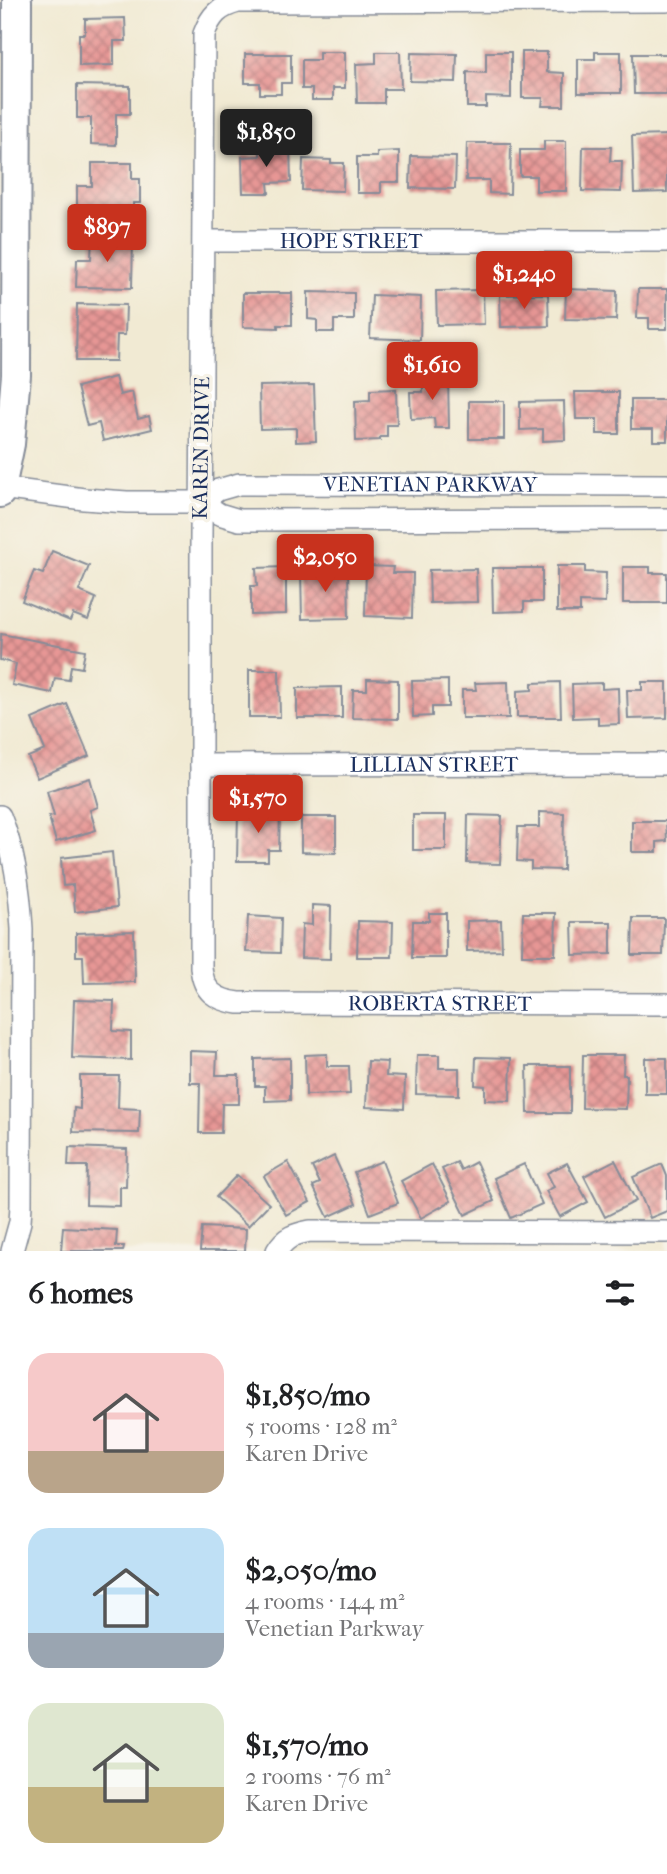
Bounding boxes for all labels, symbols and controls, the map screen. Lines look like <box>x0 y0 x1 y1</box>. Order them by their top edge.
pin: $1,850 <box>209 110 323 169</box>
text: $1,850 <box>236 118 296 145</box>
pin: $897 <box>66 204 148 264</box>
text: $897 <box>83 213 131 240</box>
street label: HOPE STREET <box>280 229 423 253</box>
pin: $1,240 <box>467 252 581 311</box>
text: $1,240 <box>492 260 556 287</box>
pin: $1,610 <box>375 342 489 402</box>
text: $1,610 <box>403 351 461 378</box>
street label: KAREN DRIVE <box>188 376 214 520</box>
street label: VENETIAN PARKWAY <box>322 472 538 497</box>
pin: $2,050 <box>268 534 382 594</box>
text: $2,050 <box>293 543 357 570</box>
street label: LILLIAN STREET <box>350 752 519 777</box>
pin: $1,570 <box>201 776 315 835</box>
text: $1,570 <box>229 784 287 811</box>
street label: ROBERTA STREET <box>348 991 532 1016</box>
icon: filters <box>601 1274 639 1312</box>
text: 6 homes <box>28 1276 133 1311</box>
text: $1,850/mo <box>245 1378 370 1413</box>
icon: home <box>84 1381 168 1465</box>
text: 5 rooms · 128 m² <box>245 1413 397 1440</box>
text: Karen Drive <box>245 1440 368 1467</box>
text: $2,050/mo <box>245 1553 376 1588</box>
icon: home <box>84 1556 168 1640</box>
text: 4 rooms · 144 m² <box>245 1588 405 1615</box>
text: Venetian Parkway <box>245 1615 424 1642</box>
text: $1,570/mo <box>245 1728 368 1763</box>
icon: home <box>84 1731 168 1815</box>
text: 2 rooms · 76 m² <box>245 1763 391 1790</box>
text: Karen Drive <box>245 1790 368 1817</box>

